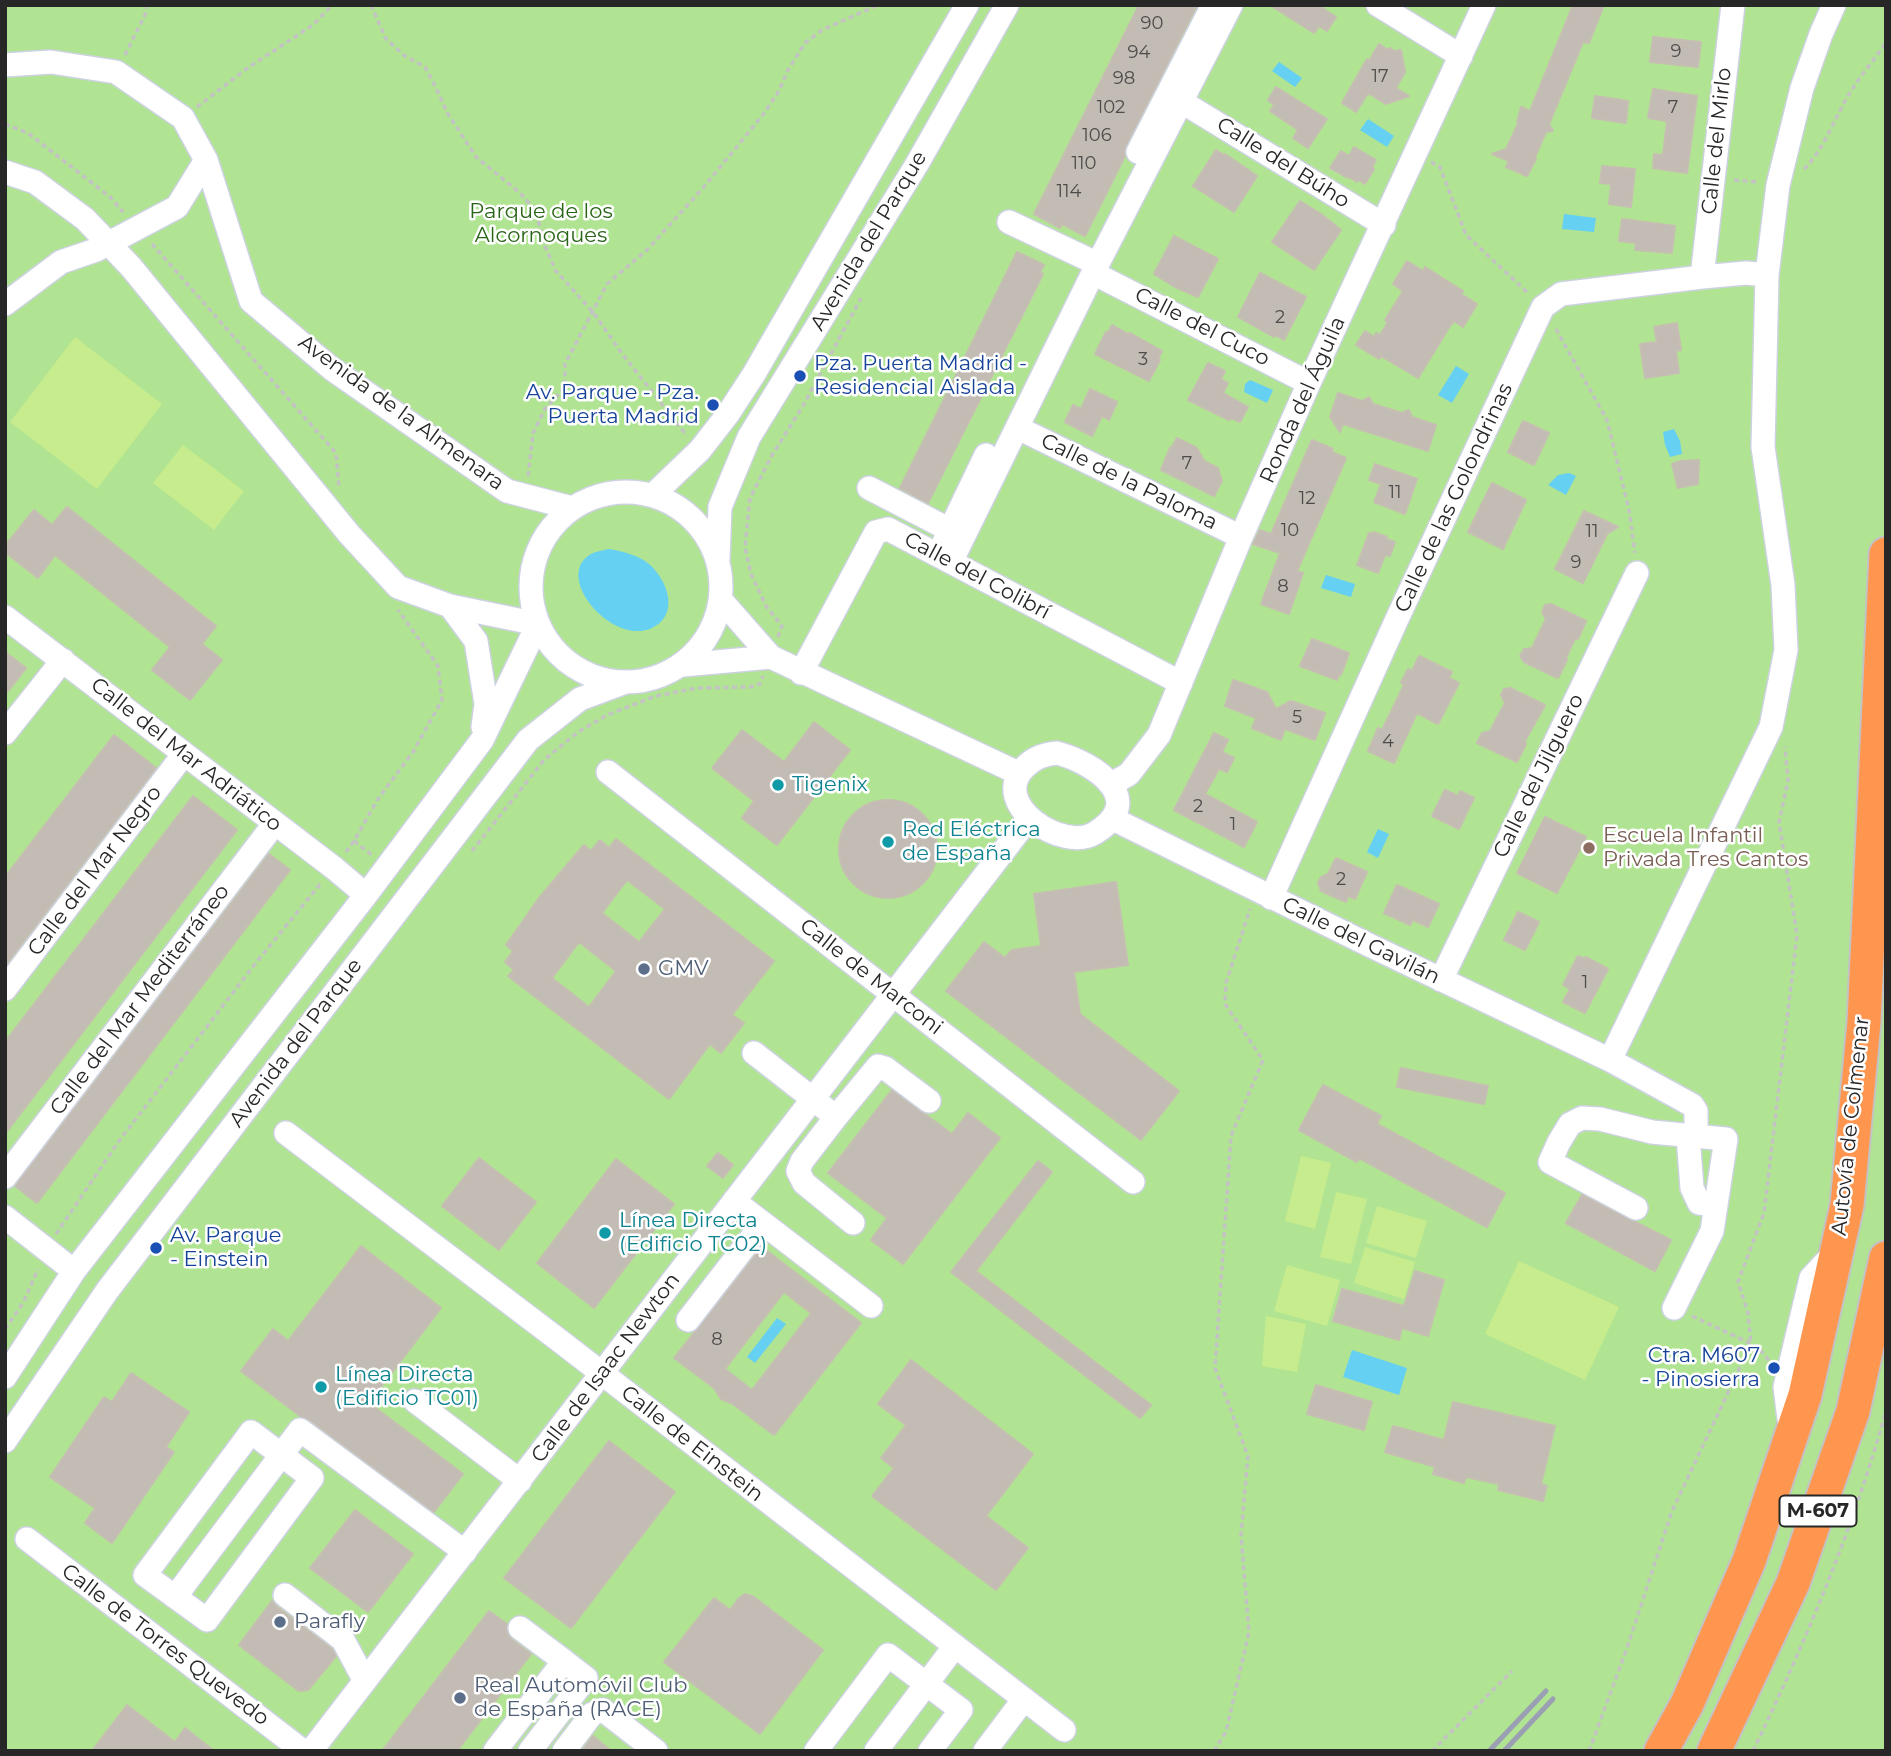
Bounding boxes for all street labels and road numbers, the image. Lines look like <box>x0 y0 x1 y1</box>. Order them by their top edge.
street label: Calle del Mirlo <box>1697 66 1737 216</box>
street label: Calle del Búho <box>1212 112 1354 214</box>
street label: Avenida del Parque <box>805 147 933 335</box>
street label: Calle del Cuco <box>1130 282 1274 372</box>
street label: Ronda del Águila <box>1255 313 1351 487</box>
street label: Avenida de la Almenara <box>293 330 509 496</box>
street label: Calle de las Golondrinas <box>1390 379 1518 617</box>
street label: Calle de la Paloma <box>1037 428 1221 536</box>
street label: Calle del Colibrí <box>900 527 1054 625</box>
street label: Calle del Mar Adriático <box>85 673 287 837</box>
street label: Calle del Jilguero <box>1488 690 1590 862</box>
street label: Calle del Mar Negro <box>23 781 167 961</box>
street label: Calle del Mar Mediterráneo <box>45 880 235 1120</box>
street label: Calle del Gavilán <box>1278 892 1444 990</box>
street label: Calle de Marconi <box>795 913 947 1041</box>
street label: Avenida del Parque <box>224 954 368 1132</box>
street label: Autovía de Colmenar <box>1827 1015 1875 1237</box>
street label: Calle de Isaac Newton <box>526 1268 686 1468</box>
street label: Calle de Einstein <box>616 1381 768 1507</box>
road number: M-607 <box>1780 1496 1856 1526</box>
street label: Calle de Torres Quevedo <box>56 1559 274 1731</box>

